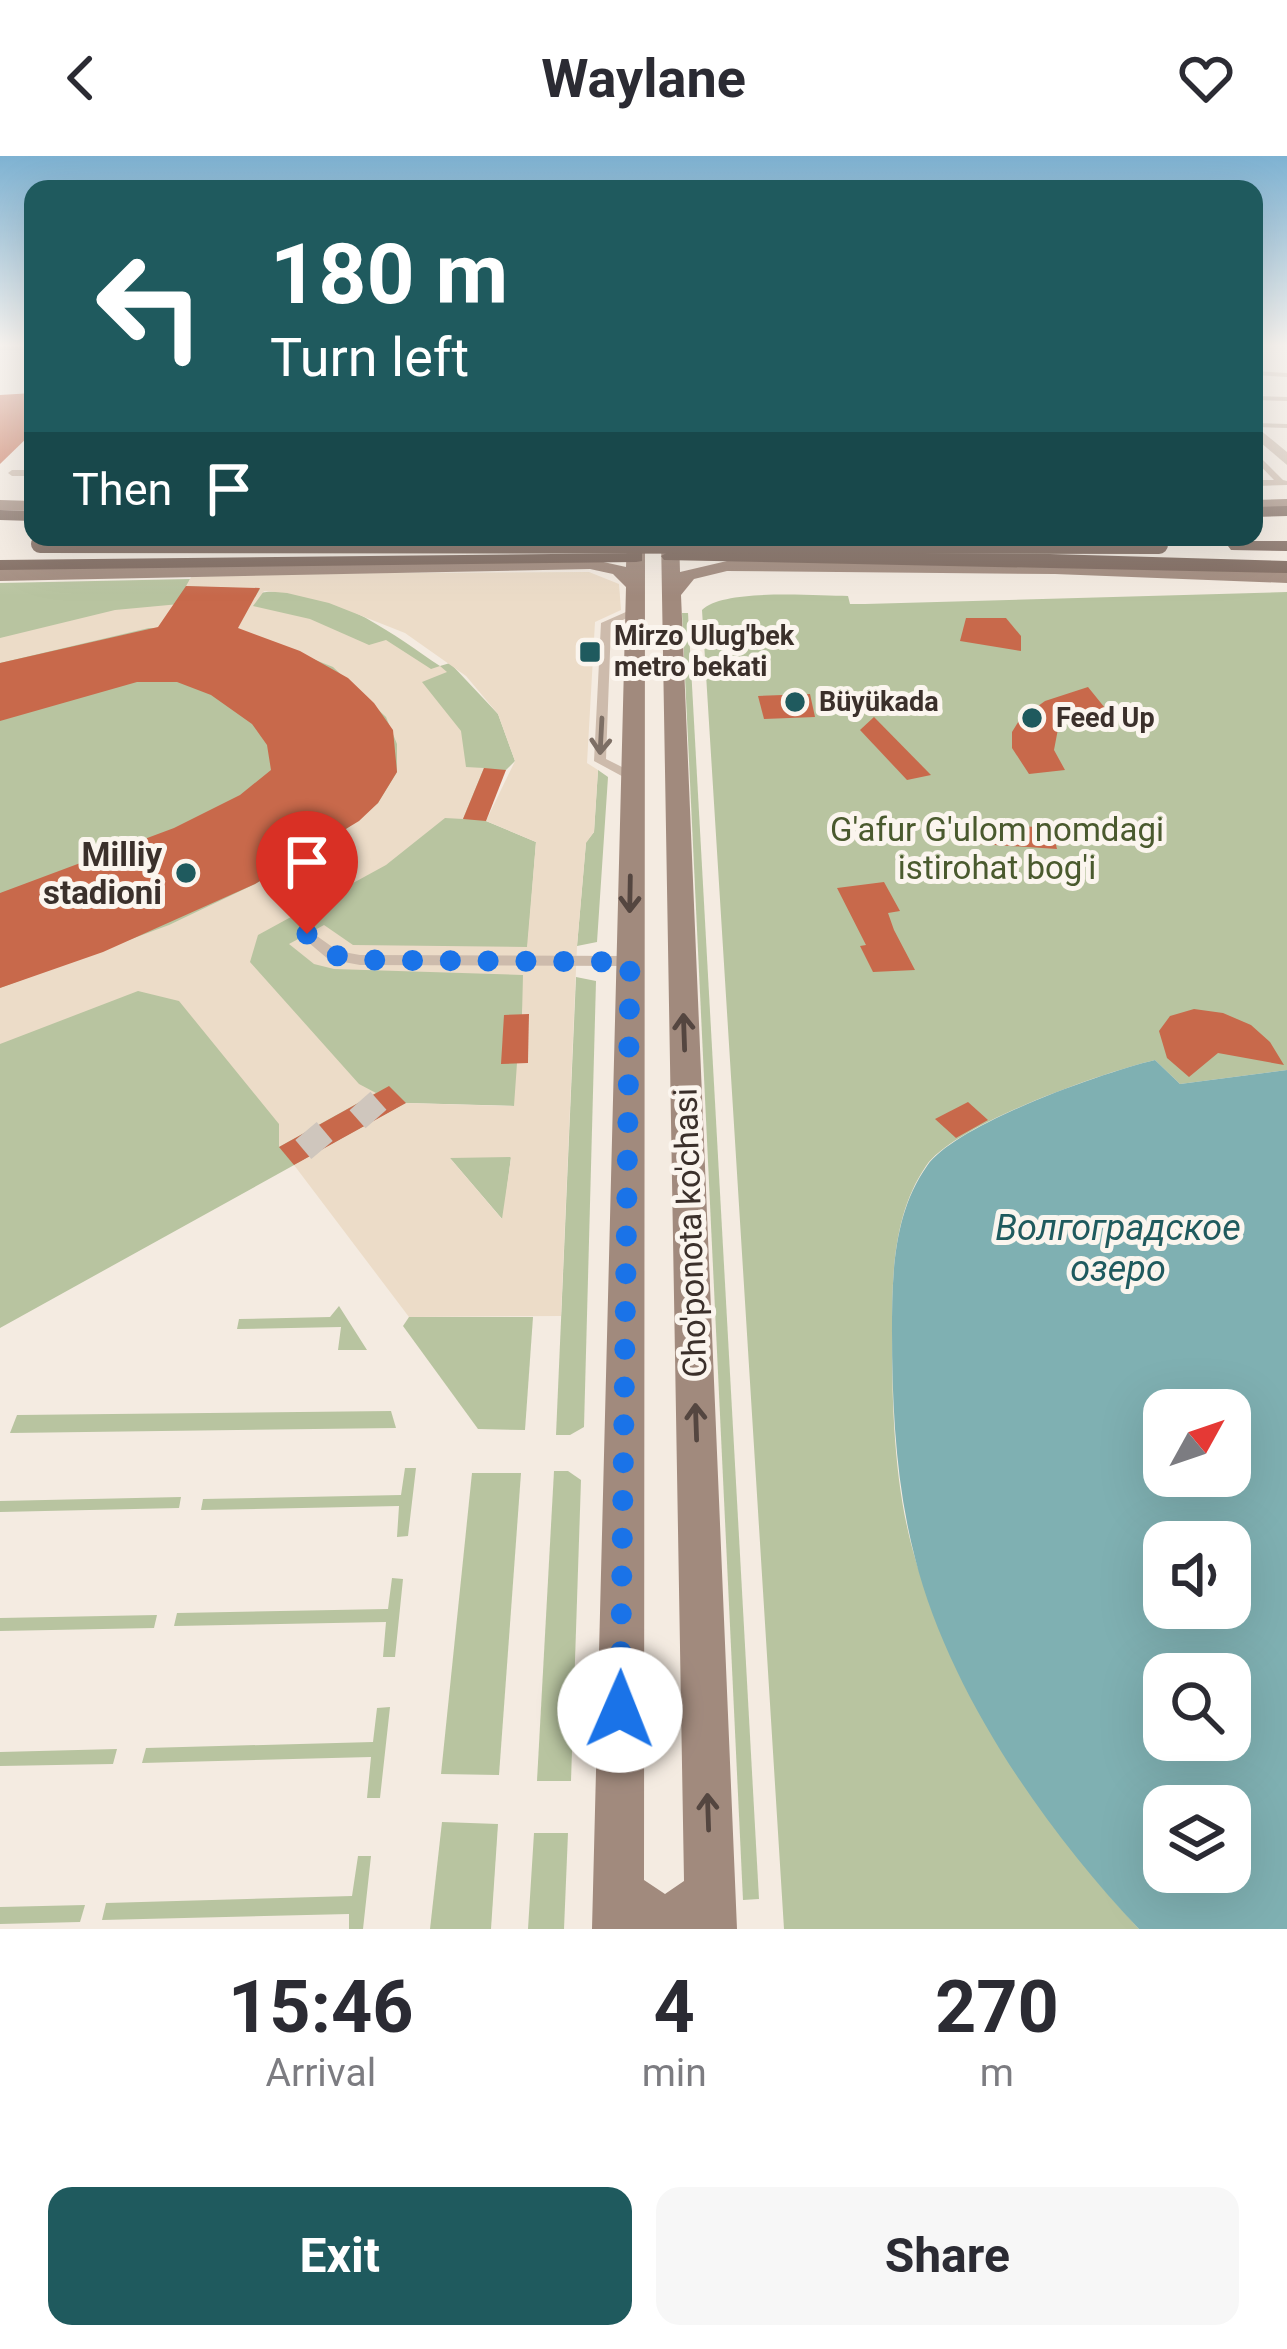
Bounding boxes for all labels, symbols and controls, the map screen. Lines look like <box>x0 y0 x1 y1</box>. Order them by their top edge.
icon: back <box>48 45 114 111</box>
icon: heart <box>1173 45 1239 111</box>
text: Waylane <box>541 47 746 110</box>
text: 180 m <box>270 225 508 324</box>
icon: left <box>72 228 228 384</box>
text: Turn left <box>270 326 469 389</box>
icon: arrive <box>196 456 262 522</box>
text: Then <box>72 463 172 516</box>
place label: Mirzo Ulug'bek metro bekati <box>614 620 795 683</box>
marker: Mirzo Ulug'bek metro bekati <box>577 639 603 665</box>
place label: Büyükada <box>819 686 939 718</box>
marker: Büyükada <box>782 689 808 715</box>
place label: Feed Up <box>1056 702 1155 734</box>
marker: Feed Up <box>1019 705 1045 731</box>
one-way arrow <box>589 716 612 755</box>
park label: G'afur G'ulom nomdagi istirohat bog'i <box>830 810 1164 887</box>
pin <box>256 811 358 934</box>
icon: arrive <box>274 829 340 895</box>
place label: Milliy stadioni <box>43 835 162 912</box>
marker: Milliy stadioni <box>173 860 199 886</box>
one-way arrow <box>619 874 641 913</box>
one-way arrow <box>672 1013 695 1052</box>
street label: Cho'ponota ko'chasi <box>665 1088 715 1378</box>
water label: Волгоградское озеро <box>995 1207 1241 1290</box>
north arrow <box>1143 1389 1251 1497</box>
map controls <box>1143 1389 1251 1893</box>
one-way arrow <box>684 1403 707 1442</box>
button: sound <box>1143 1521 1251 1629</box>
position arrow <box>557 1647 683 1773</box>
button: search <box>1143 1653 1251 1761</box>
button: layers <box>1143 1785 1251 1893</box>
one-way arrow <box>696 1793 719 1832</box>
text: 15:46 <box>228 1965 414 2050</box>
text: 4 <box>654 1965 695 2050</box>
text: 270 <box>935 1965 1059 2050</box>
text: Arrival <box>265 2050 376 2096</box>
text: min <box>642 2050 707 2096</box>
text: m <box>980 2050 1014 2096</box>
button: Exit <box>48 2187 632 2325</box>
button: Share <box>656 2187 1239 2325</box>

